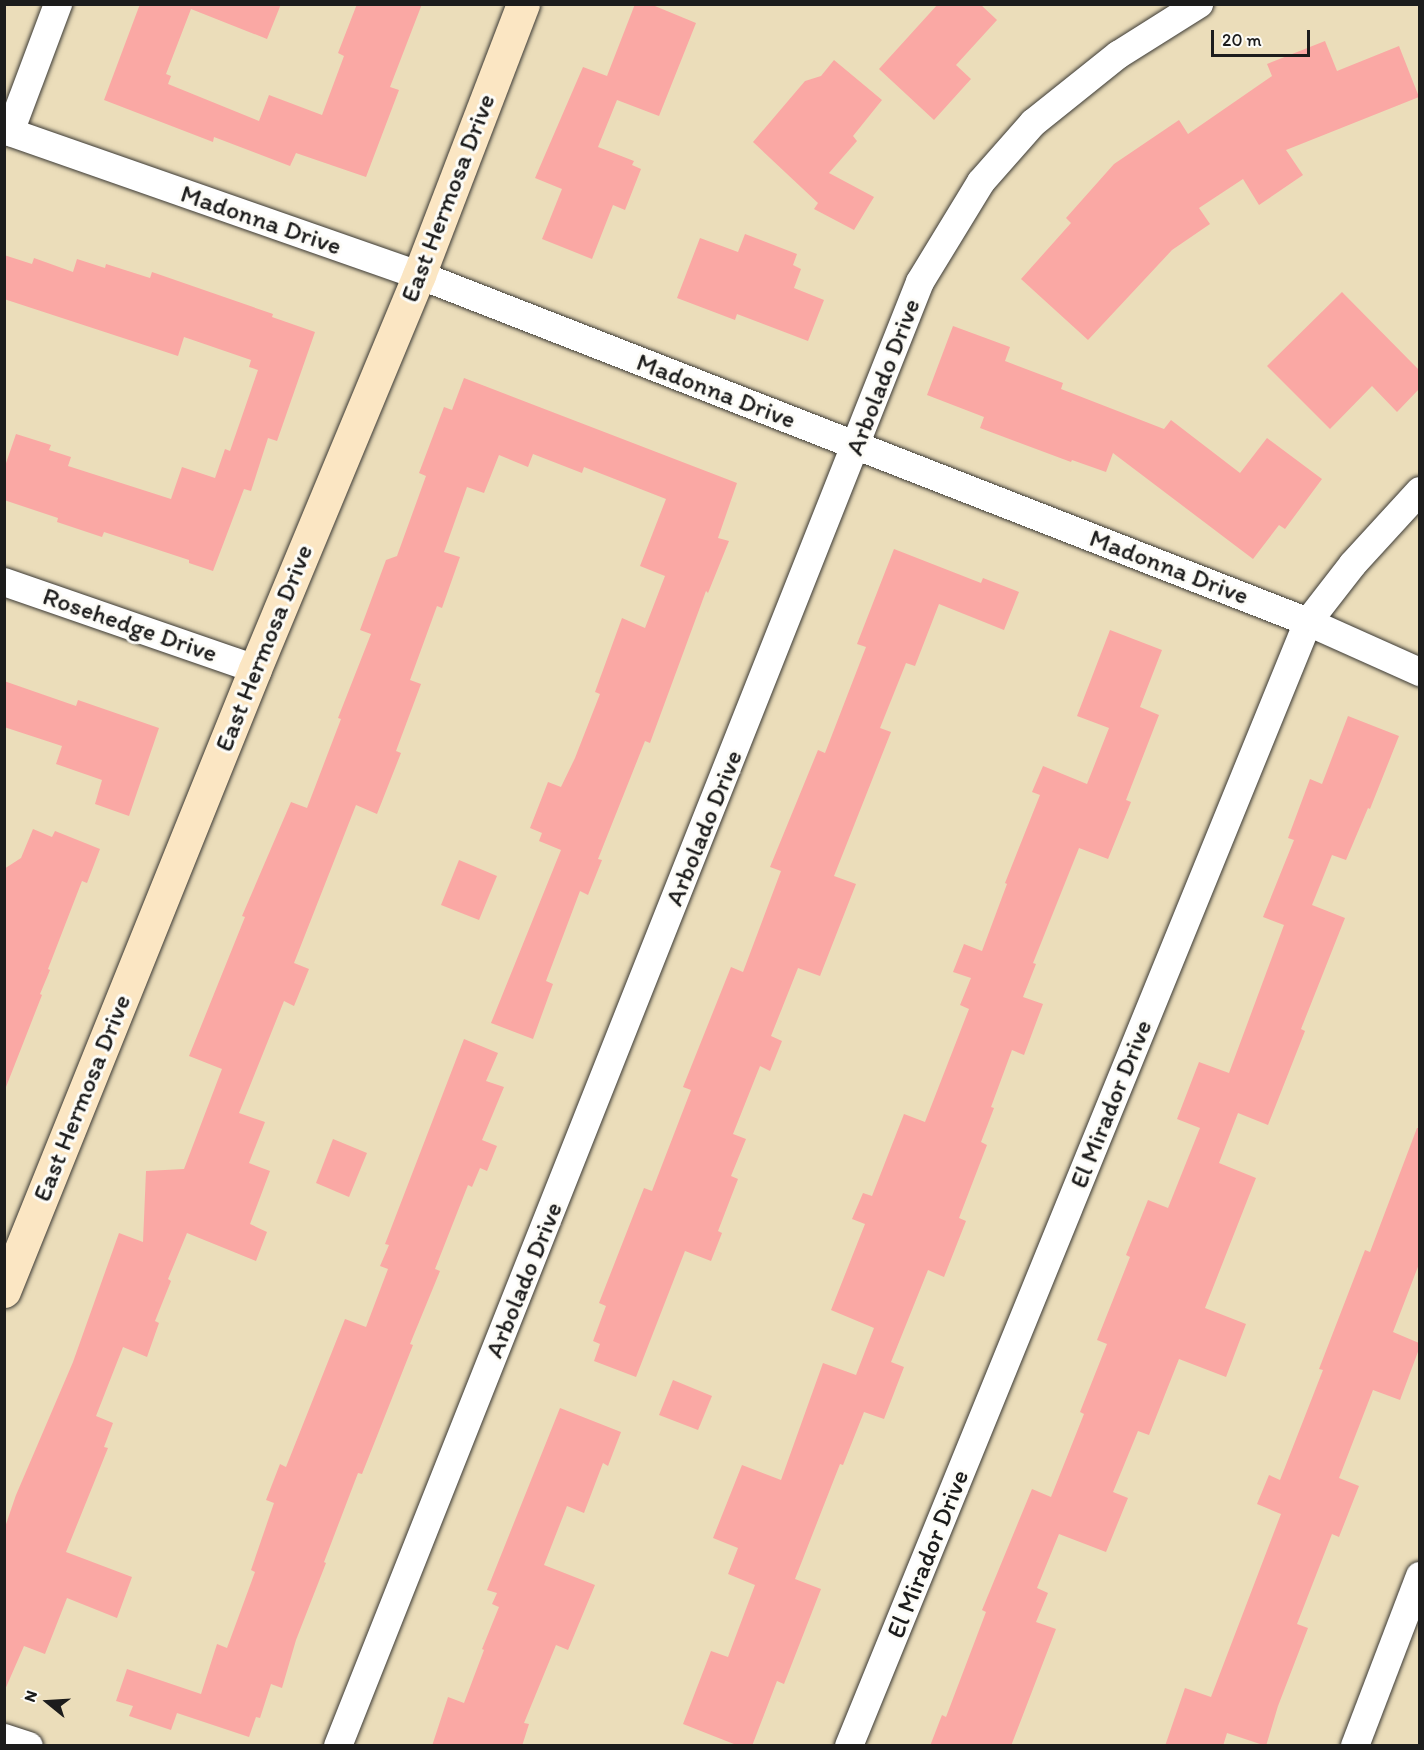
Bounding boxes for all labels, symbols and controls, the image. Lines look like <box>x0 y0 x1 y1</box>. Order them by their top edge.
scale bar <box>1214 18 1313 56</box>
text: 20 m <box>1222 29 1262 51</box>
street label: East Hermosa Drive <box>394 90 502 306</box>
street label: Madonna Drive <box>176 178 346 262</box>
street label: Arbolado Drive <box>839 294 927 460</box>
street label: Madonna Drive <box>632 346 800 436</box>
street label: Madonna Drive <box>1085 522 1253 612</box>
street label: East Hermosa Drive <box>208 540 320 756</box>
street label: Rosehedge Drive <box>38 580 222 670</box>
street label: Arbolado Drive <box>658 745 750 911</box>
street label: East Hermosa Drive <box>26 990 138 1206</box>
street label: El Mirador Drive <box>1063 1015 1159 1193</box>
street label: Arbolado Drive <box>478 1197 570 1363</box>
street label: El Mirador Drive <box>880 1465 976 1643</box>
north arrow <box>18 1672 78 1732</box>
text: N <box>20 1688 41 1704</box>

